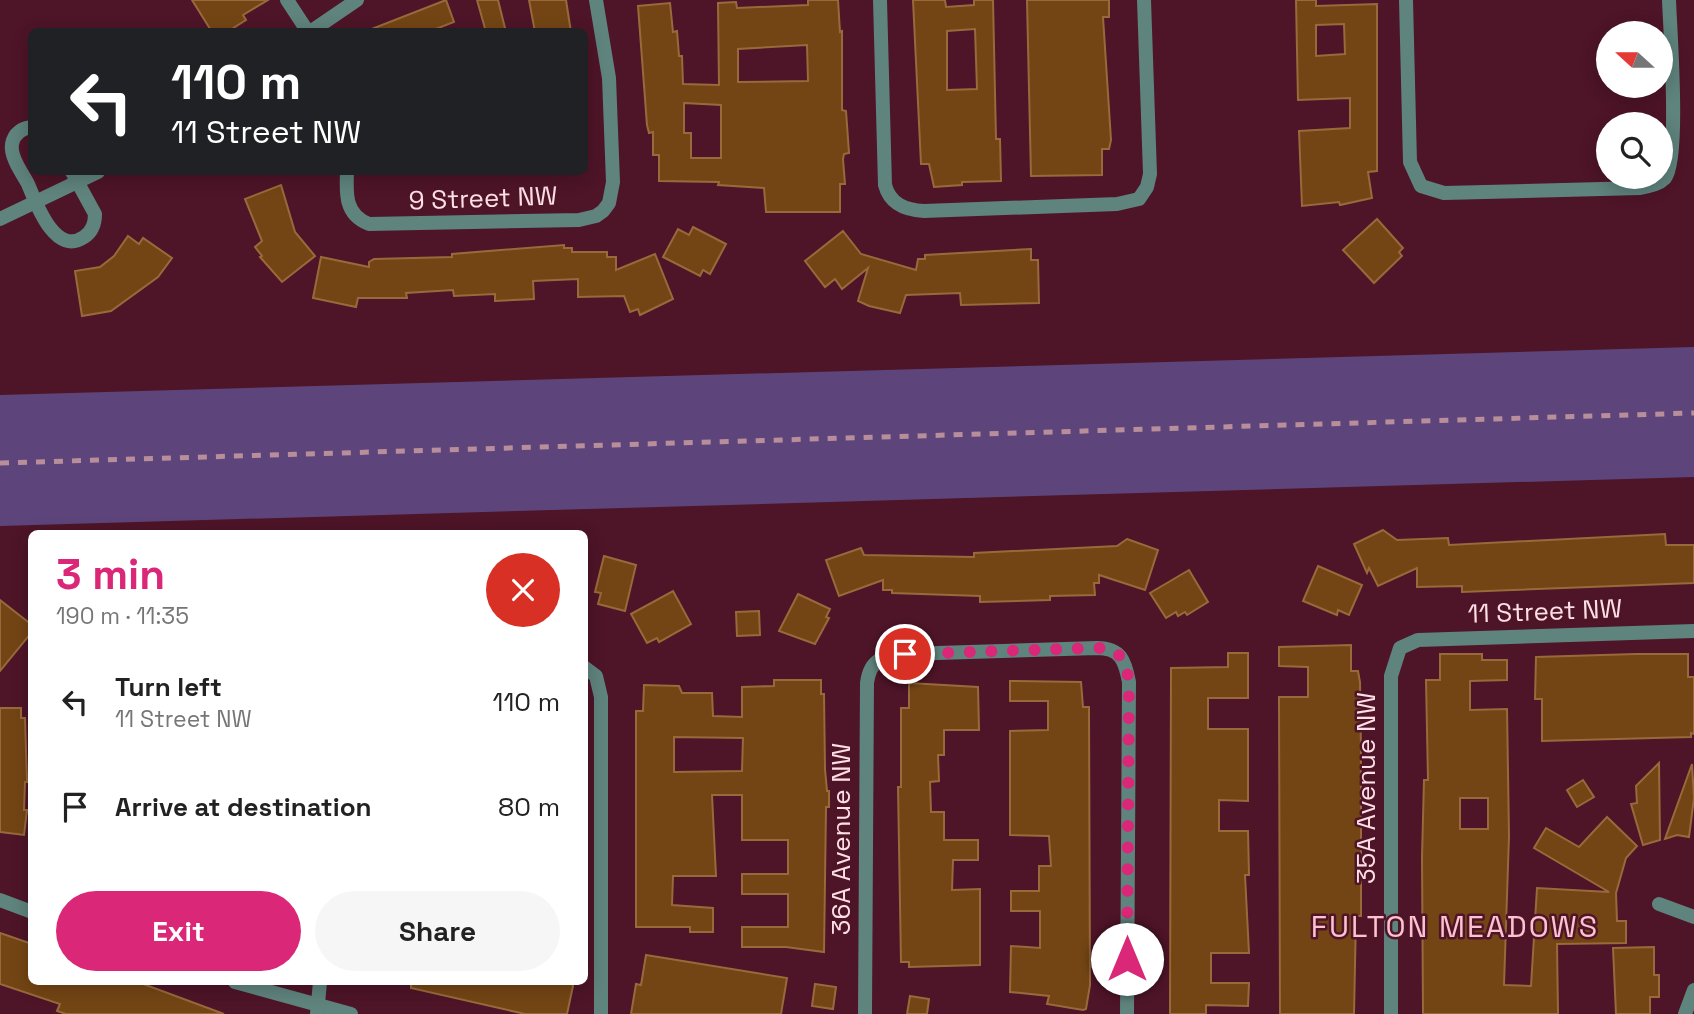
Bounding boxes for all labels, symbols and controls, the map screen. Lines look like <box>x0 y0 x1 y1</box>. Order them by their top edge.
north arrow <box>1596 21 1673 98</box>
map controls <box>1596 21 1673 189</box>
text: 110 m <box>171 51 301 113</box>
icon: left <box>56 56 147 147</box>
text: 11 Street NW <box>171 112 361 152</box>
button: search <box>1596 112 1673 189</box>
street label: 9 Street NW <box>408 178 558 218</box>
text: 3 min <box>56 548 165 601</box>
button: close <box>486 553 560 627</box>
street label: 11 Street NW <box>1467 591 1623 631</box>
text: 190 m · 11:35 <box>56 601 189 631</box>
pin <box>875 624 935 684</box>
icon: arrive <box>886 635 924 673</box>
text: Turn left <box>115 670 222 704</box>
icon: left <box>56 683 94 721</box>
text: 110 m <box>493 685 560 719</box>
street label: 35A Avenue NW <box>1349 692 1383 884</box>
text: 11 Street NW <box>115 704 252 734</box>
street label: 36A Avenue NW <box>824 743 858 935</box>
icon: arrive <box>56 788 94 826</box>
text: Arrive at destination <box>115 790 372 824</box>
text: 80 m <box>498 790 560 824</box>
button: Exit <box>56 891 301 971</box>
button: Share <box>315 891 560 971</box>
district label: FULTON MEADOWS <box>1311 907 1599 946</box>
position arrow <box>1090 922 1164 996</box>

